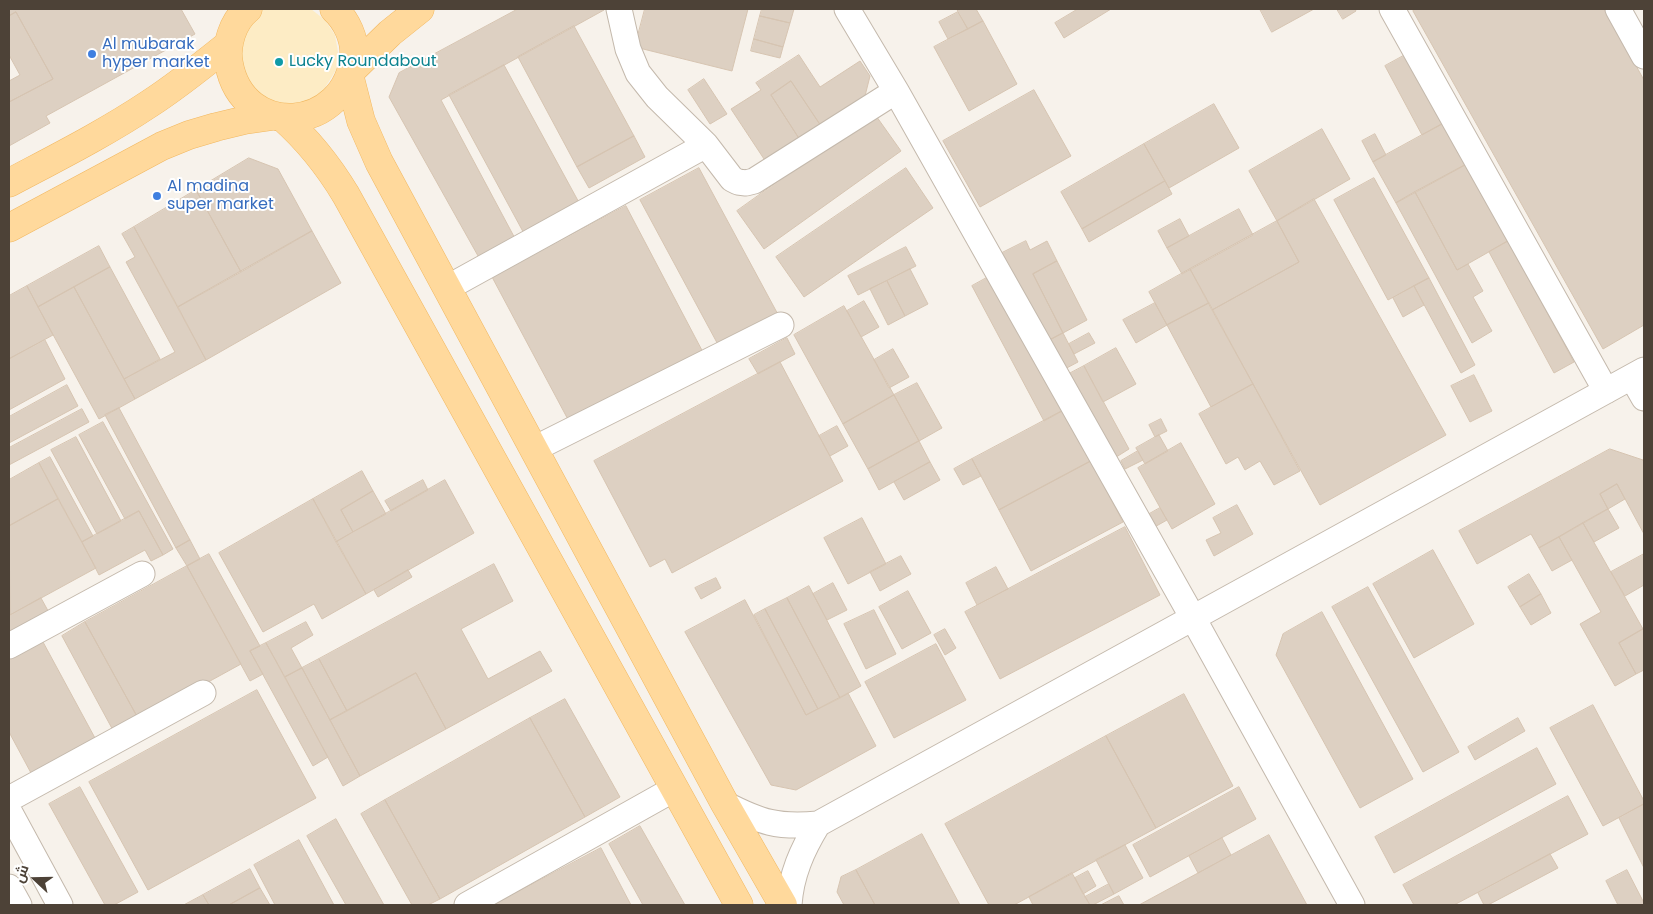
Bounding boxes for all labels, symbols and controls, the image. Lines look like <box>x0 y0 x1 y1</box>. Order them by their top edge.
place label: Al mubarak hyper market <box>102 35 209 73</box>
marker: Al mubarak hyper market <box>86 48 98 60</box>
place label: Lucky Roundabout <box>289 52 437 72</box>
marker: Lucky Roundabout <box>273 56 285 68</box>
place label: Al madina super market <box>167 177 274 215</box>
marker: Al madina super market <box>151 190 163 202</box>
north arrow <box>10 854 60 904</box>
text: ش <box>8 862 34 886</box>

